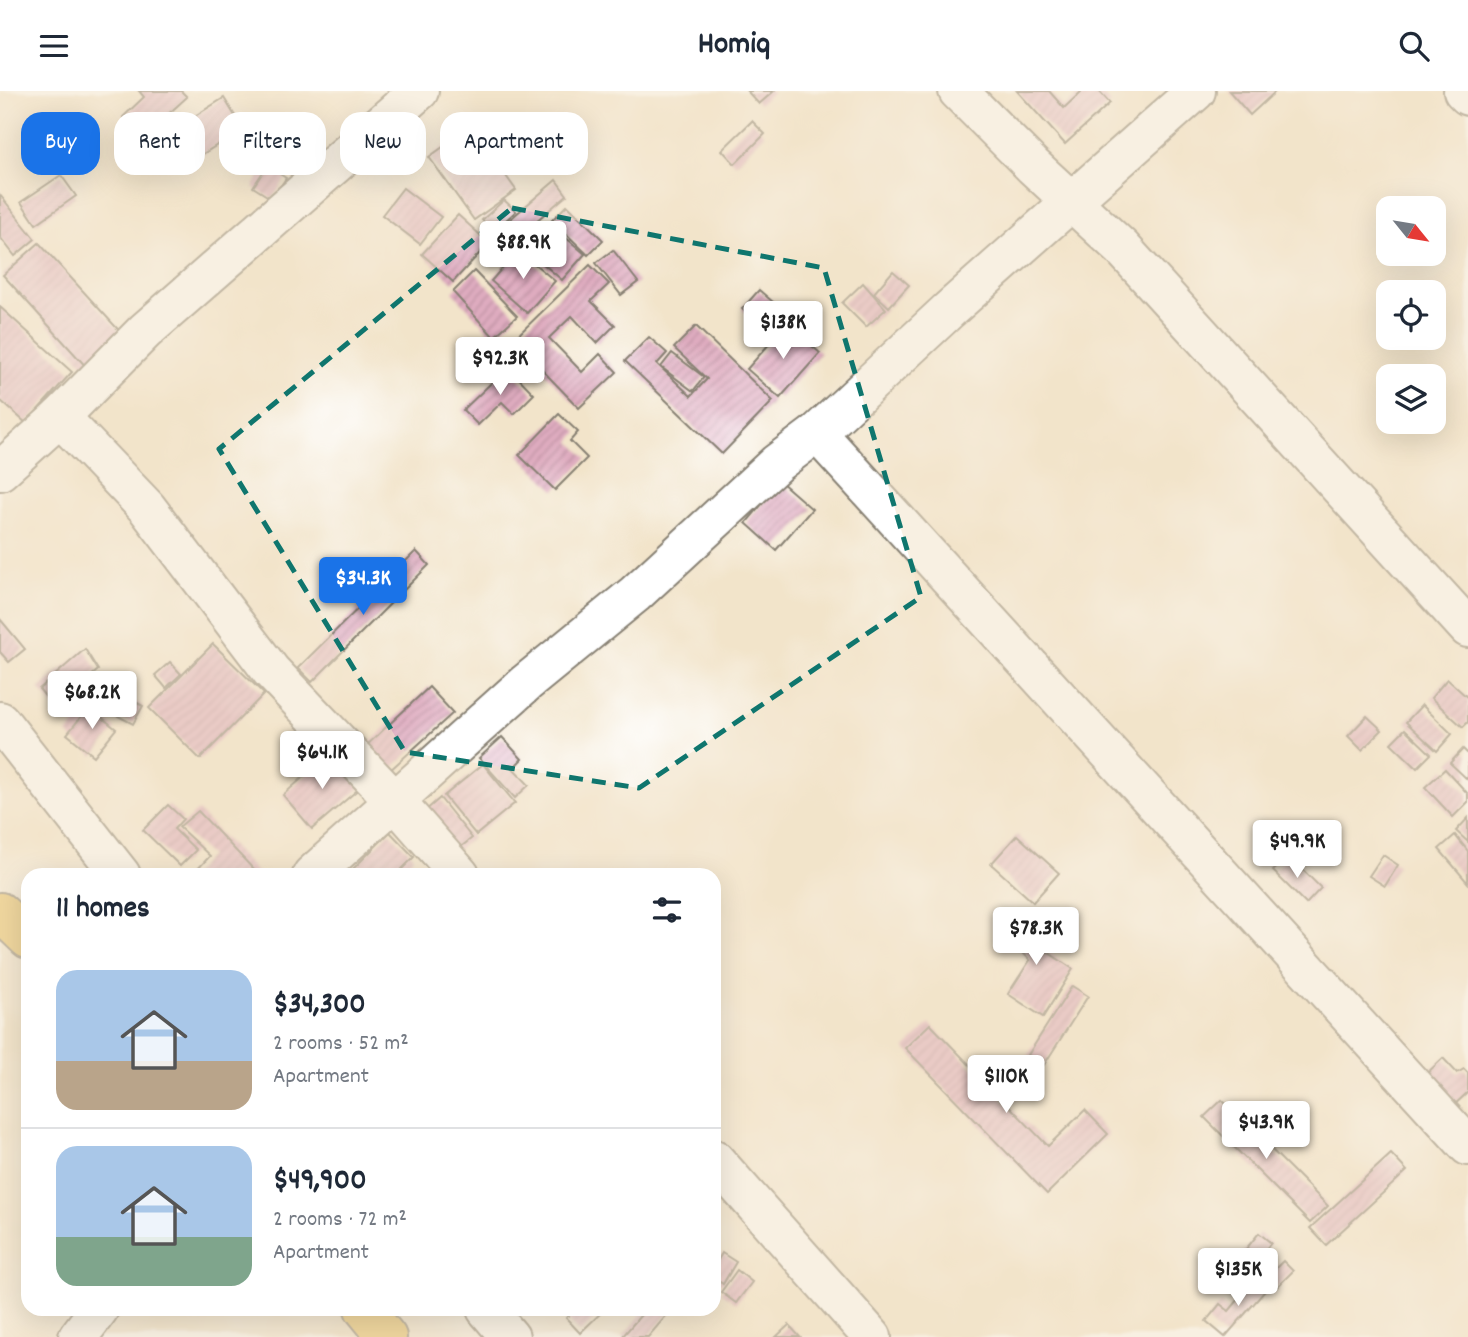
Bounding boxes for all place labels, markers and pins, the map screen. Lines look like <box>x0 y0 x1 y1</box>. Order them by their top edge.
pin: $88.9K <box>466 221 580 281</box>
pin: $138K <box>734 301 832 361</box>
pin: $92.3K <box>443 337 557 397</box>
pin: $34.3K <box>306 557 420 617</box>
pin: $68.2K <box>35 671 149 731</box>
pin: $64.1K <box>265 731 379 791</box>
pin: $49.9K <box>1240 821 1354 880</box>
pin: $78.3K <box>979 907 1093 967</box>
pin: $110K <box>957 1055 1055 1115</box>
pin: $43.9K <box>1209 1101 1323 1161</box>
pin: $135K <box>1189 1249 1287 1308</box>

